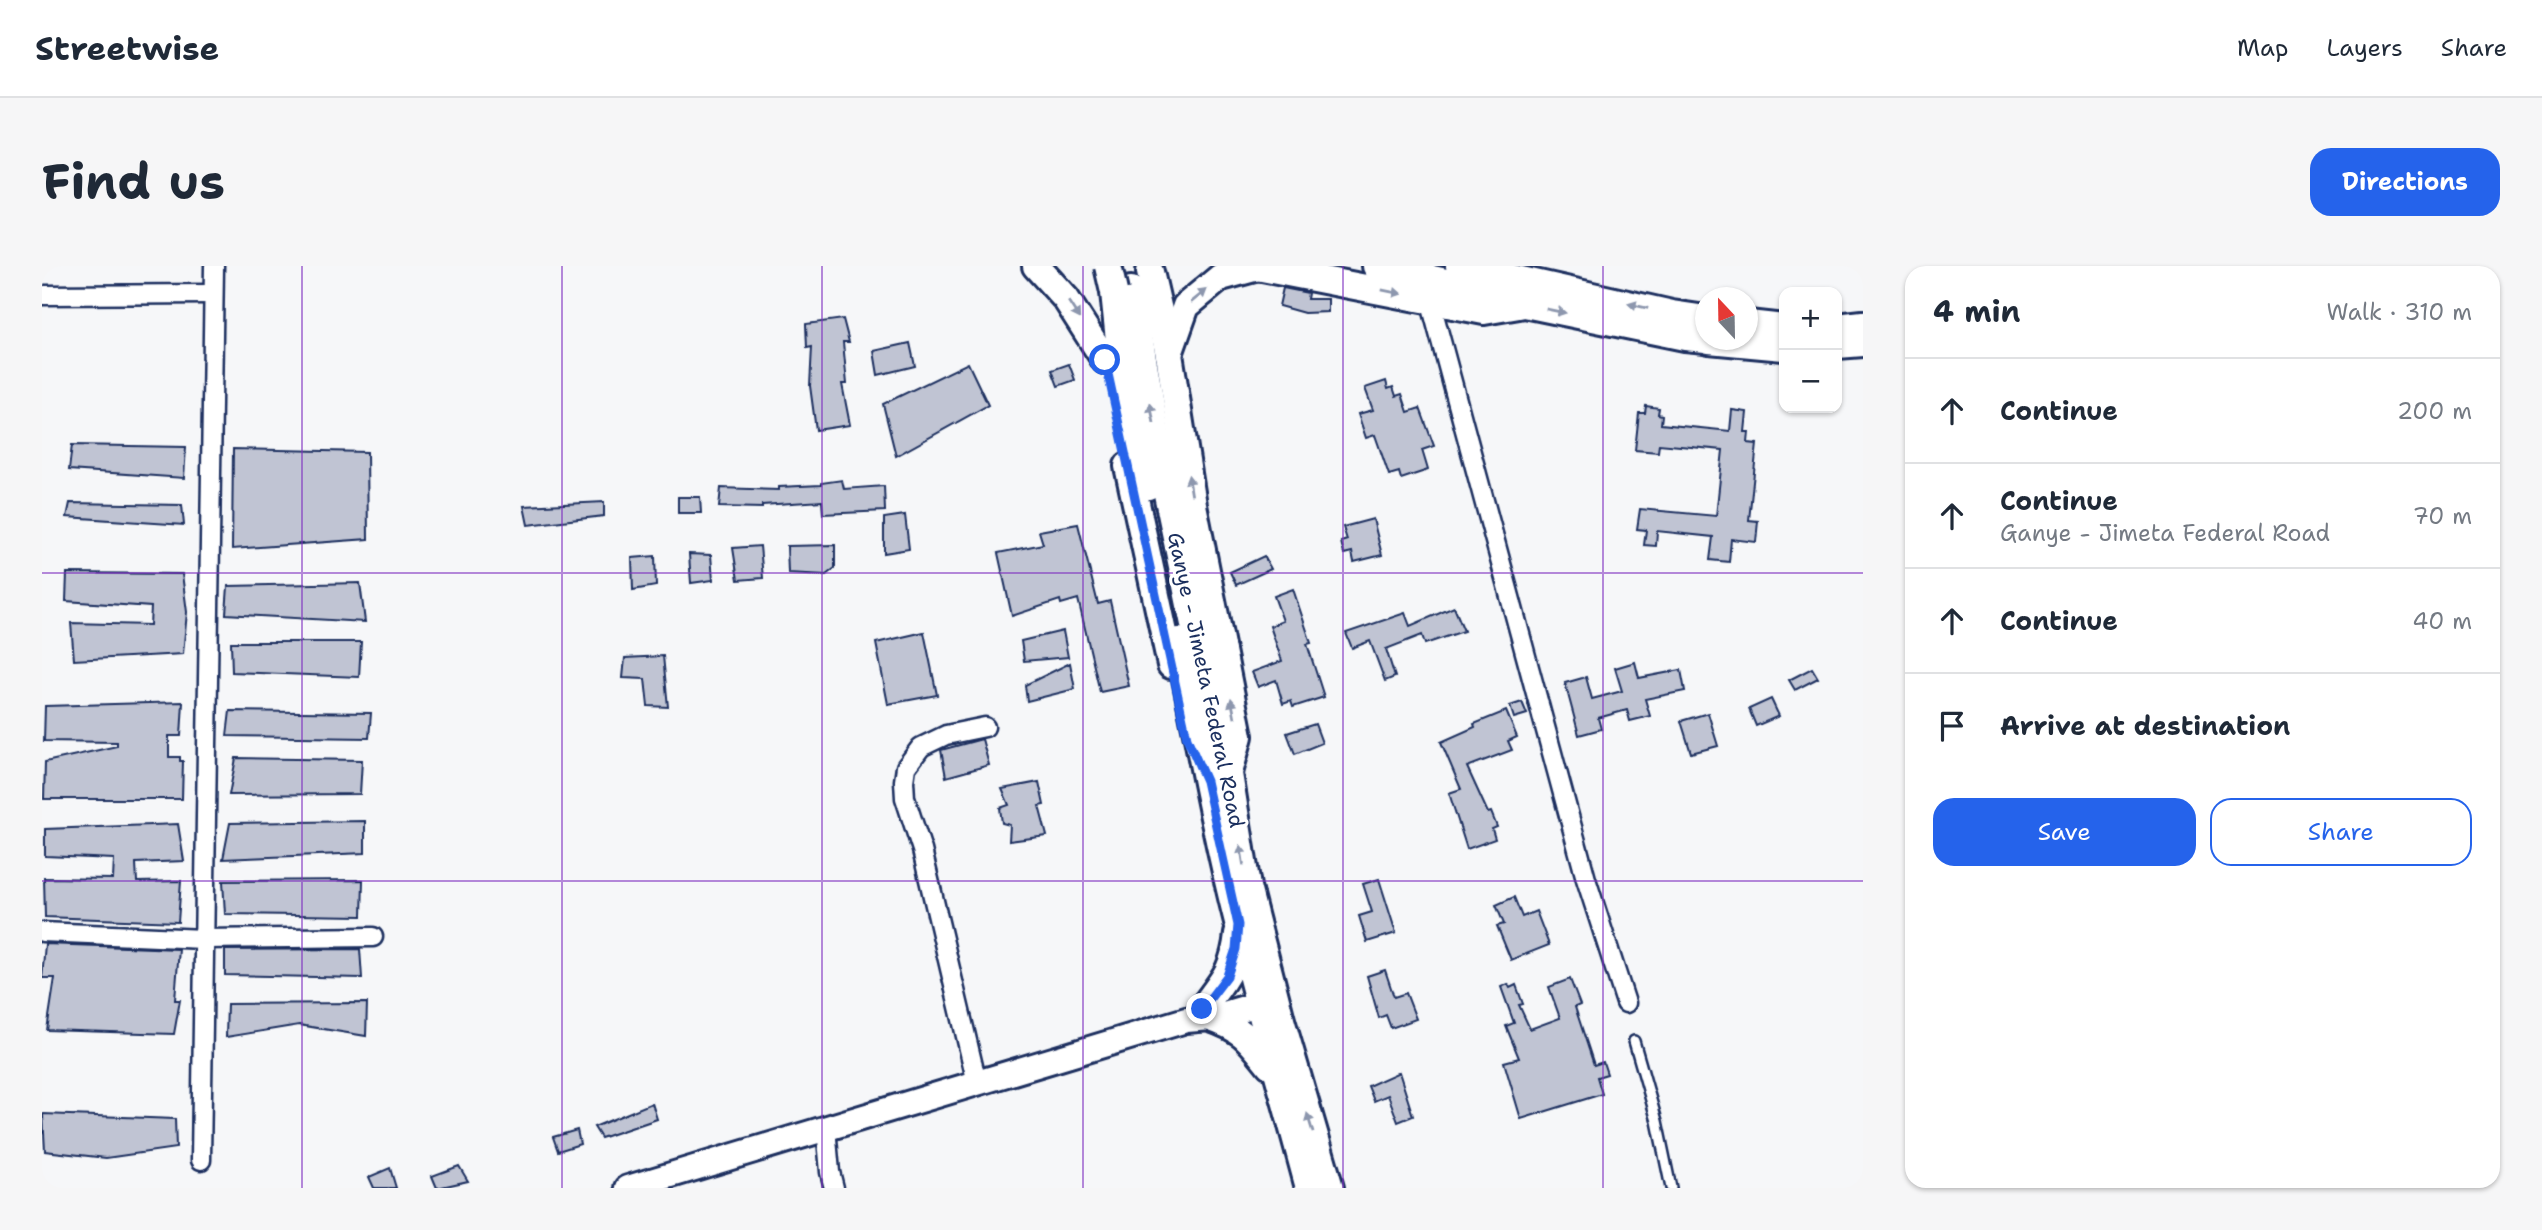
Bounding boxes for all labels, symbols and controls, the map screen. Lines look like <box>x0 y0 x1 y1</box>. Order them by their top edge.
text: Streetwise <box>35 26 219 71</box>
text: Map <box>2237 32 2288 64</box>
text: Layers <box>2326 32 2403 64</box>
text: Share <box>2441 32 2507 64</box>
button: Directions <box>2310 148 2500 216</box>
text: Find us <box>42 149 225 215</box>
one-way arrow <box>1381 287 1403 298</box>
north arrow <box>1695 287 1758 350</box>
map controls <box>1779 287 1842 413</box>
button: + <box>1779 287 1842 350</box>
one-way arrow <box>1189 288 1207 303</box>
text: 4 min <box>1933 291 2020 332</box>
text: Walk · 310 m <box>2327 297 2472 327</box>
one-way arrow <box>1067 301 1080 320</box>
one-way arrow <box>1627 301 1649 312</box>
one-way arrow <box>1545 305 1567 316</box>
route start <box>1089 344 1120 375</box>
button: − <box>1779 350 1842 413</box>
icon: ahead <box>1933 392 1971 430</box>
text: Continue <box>2000 393 2118 428</box>
text: 200 m <box>2397 396 2472 426</box>
one-way arrow <box>1146 402 1157 424</box>
one-way arrow <box>1184 474 1195 496</box>
text: Continue <box>2000 483 2118 518</box>
icon: ahead <box>1933 497 1971 535</box>
text: 70 m <box>2413 501 2472 531</box>
text: Ganye - Jimeta Federal Road <box>2000 518 2330 548</box>
street label: Ganye - Jimeta Federal Road <box>1161 530 1251 830</box>
icon: ahead <box>1933 602 1971 640</box>
text: Continue <box>2000 603 2118 638</box>
text: 40 m <box>2412 606 2472 636</box>
one-way arrow <box>1228 697 1239 719</box>
icon: arrive <box>1933 707 1971 745</box>
text: Arrive at destination <box>2000 708 2290 743</box>
button: Save <box>1933 798 2196 866</box>
button: Share <box>2210 798 2472 866</box>
one-way arrow <box>1236 844 1247 866</box>
route end <box>1186 993 1217 1024</box>
one-way arrow <box>1305 1112 1315 1133</box>

